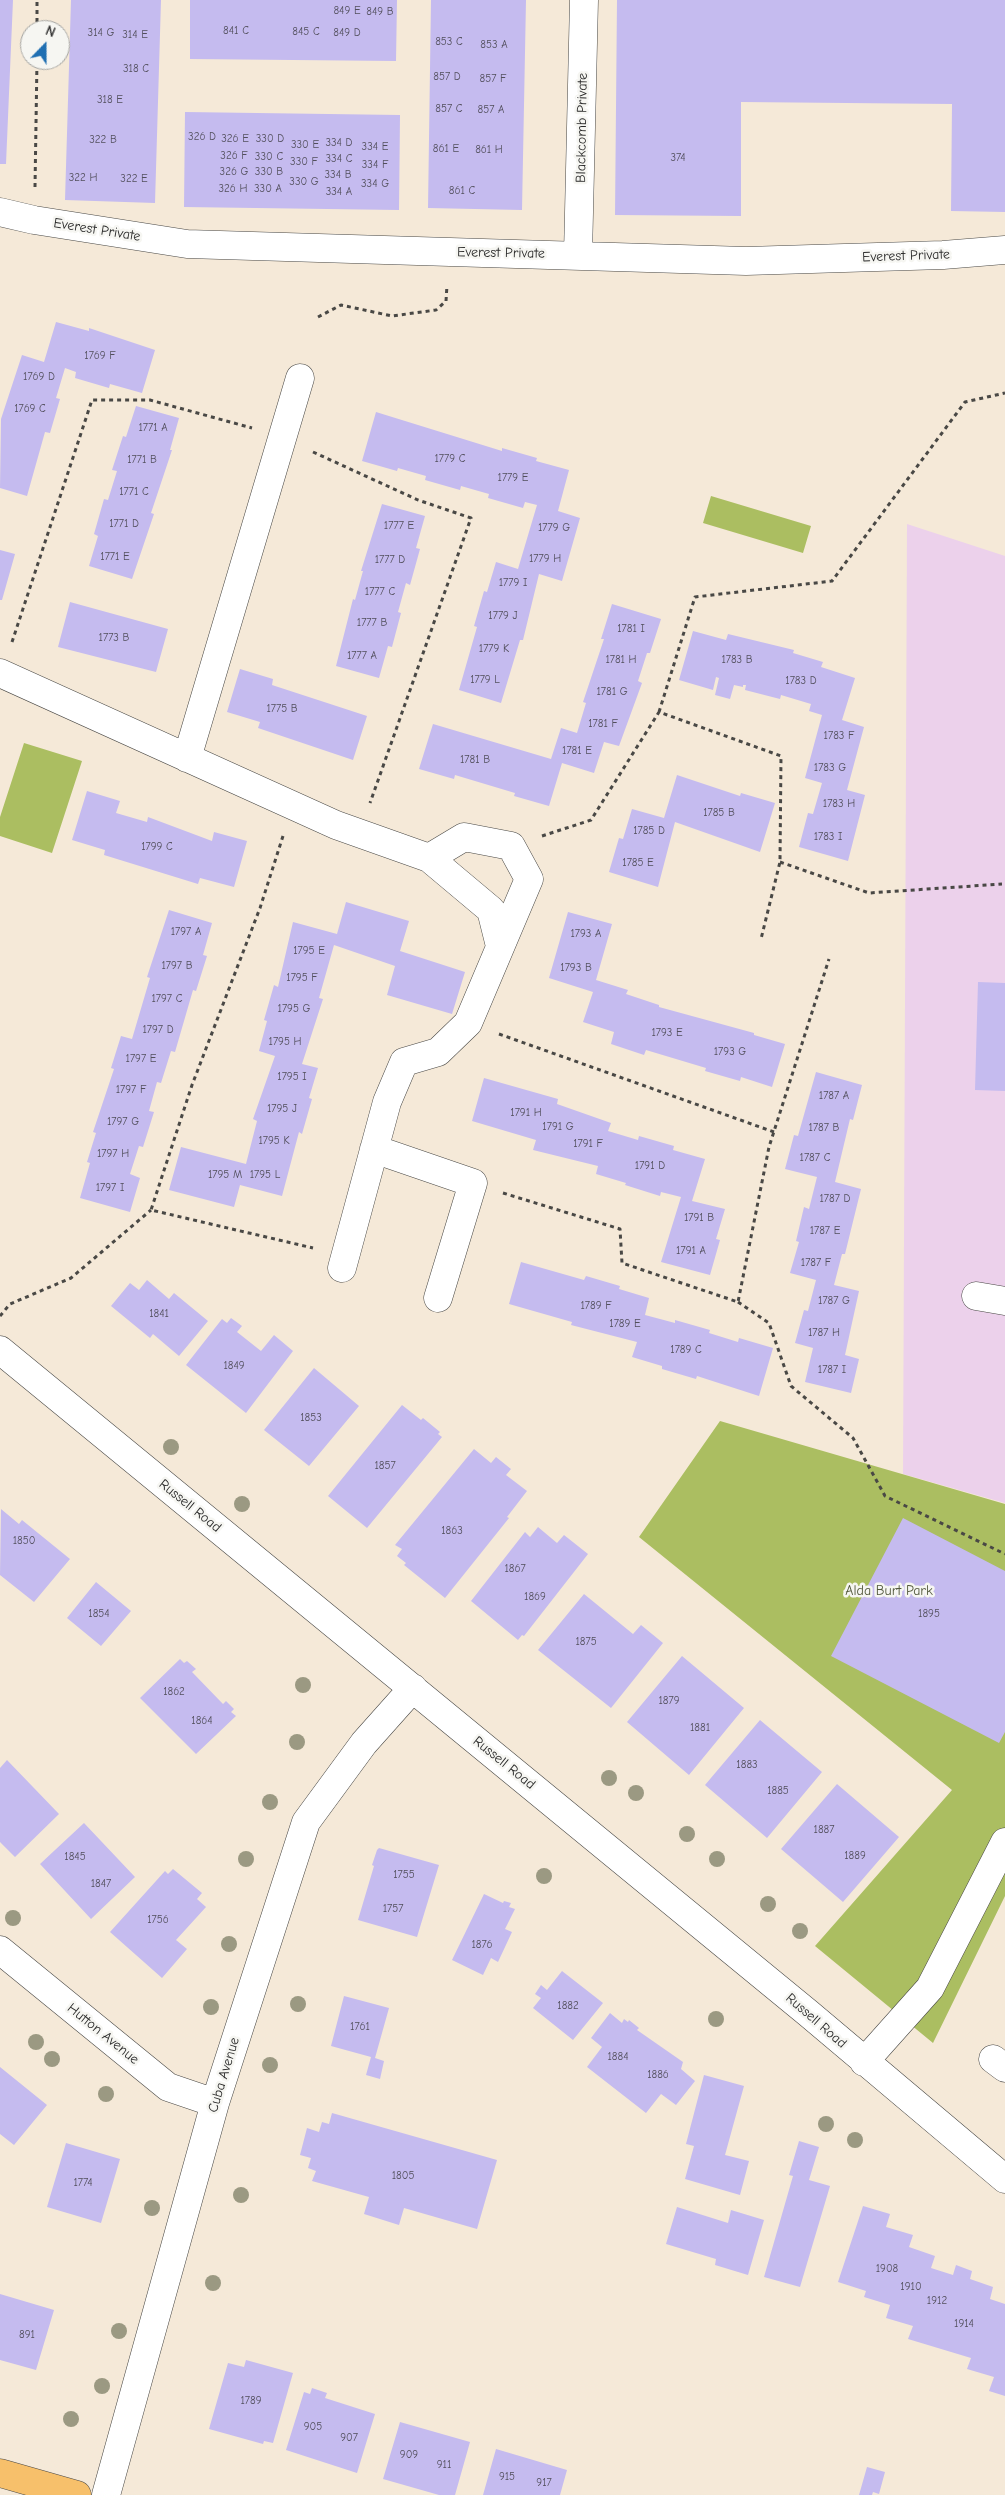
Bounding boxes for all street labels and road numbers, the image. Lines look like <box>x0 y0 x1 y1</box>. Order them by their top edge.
street label: Blackcomb Private <box>573 73 591 183</box>
street label: Everest Private <box>52 215 142 245</box>
street label: Everest Private <box>457 244 545 262</box>
street label: Everest Private <box>862 246 950 266</box>
street label: Russell Road <box>156 1476 224 1536</box>
street label: Russell Road <box>470 1733 538 1793</box>
street label: Russell Road <box>782 1990 850 2052</box>
street label: Hutton Avenue <box>64 2000 142 2068</box>
street label: Cuba Avenue <box>205 2035 243 2115</box>

